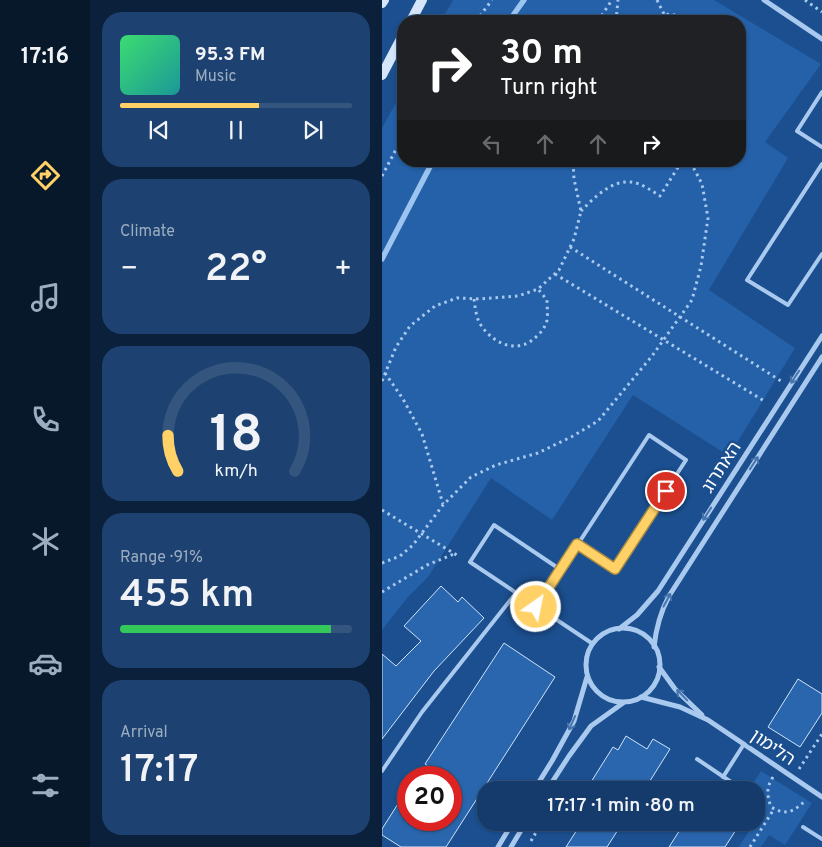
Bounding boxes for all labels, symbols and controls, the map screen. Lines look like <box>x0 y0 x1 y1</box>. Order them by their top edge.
text: 30 m <box>500 32 583 76</box>
icon: right <box>417 35 482 100</box>
text: 95.3 FM <box>195 43 265 67</box>
text: 17:16 <box>21 44 69 71</box>
text: Music <box>195 67 236 87</box>
text: Turn right <box>500 75 597 102</box>
icon: previous <box>145 116 173 144</box>
icon: pause <box>222 116 250 144</box>
icon: next <box>299 116 327 144</box>
icon: left <box>478 130 506 158</box>
icon: ahead <box>531 130 559 158</box>
icon: ahead <box>584 130 612 158</box>
icon: right <box>637 130 665 158</box>
icon: directions <box>28 158 63 193</box>
text: Climate <box>120 222 175 242</box>
text: 22° <box>205 246 267 295</box>
text: − <box>120 252 138 288</box>
text: + <box>334 252 352 288</box>
icon: music <box>28 280 63 315</box>
one-way arrow <box>790 370 800 384</box>
icon: phone <box>28 402 63 437</box>
text: 18 <box>209 404 263 470</box>
street label: האתרוג <box>697 438 747 498</box>
one-way arrow <box>749 456 759 470</box>
text: km/h <box>214 460 258 483</box>
pin <box>645 470 687 512</box>
icon: arrive <box>652 477 680 505</box>
one-way arrow <box>702 507 713 521</box>
icon: climate <box>28 524 63 559</box>
text: Range · 91% <box>120 548 203 568</box>
text: 455 km <box>120 572 254 621</box>
position arrow <box>509 580 561 632</box>
one-way arrow <box>662 593 672 608</box>
icon: car <box>28 646 63 681</box>
one-way arrow <box>676 689 688 701</box>
one-way arrow <box>567 715 577 730</box>
text: Arrival <box>120 723 168 743</box>
street label: הלימון <box>745 725 799 771</box>
text: 17:17 <box>120 747 198 796</box>
speed limit sign: 20 <box>397 766 462 831</box>
icon: filters <box>28 768 63 803</box>
text: 17:17 · 1 min · 80 m <box>547 794 695 818</box>

